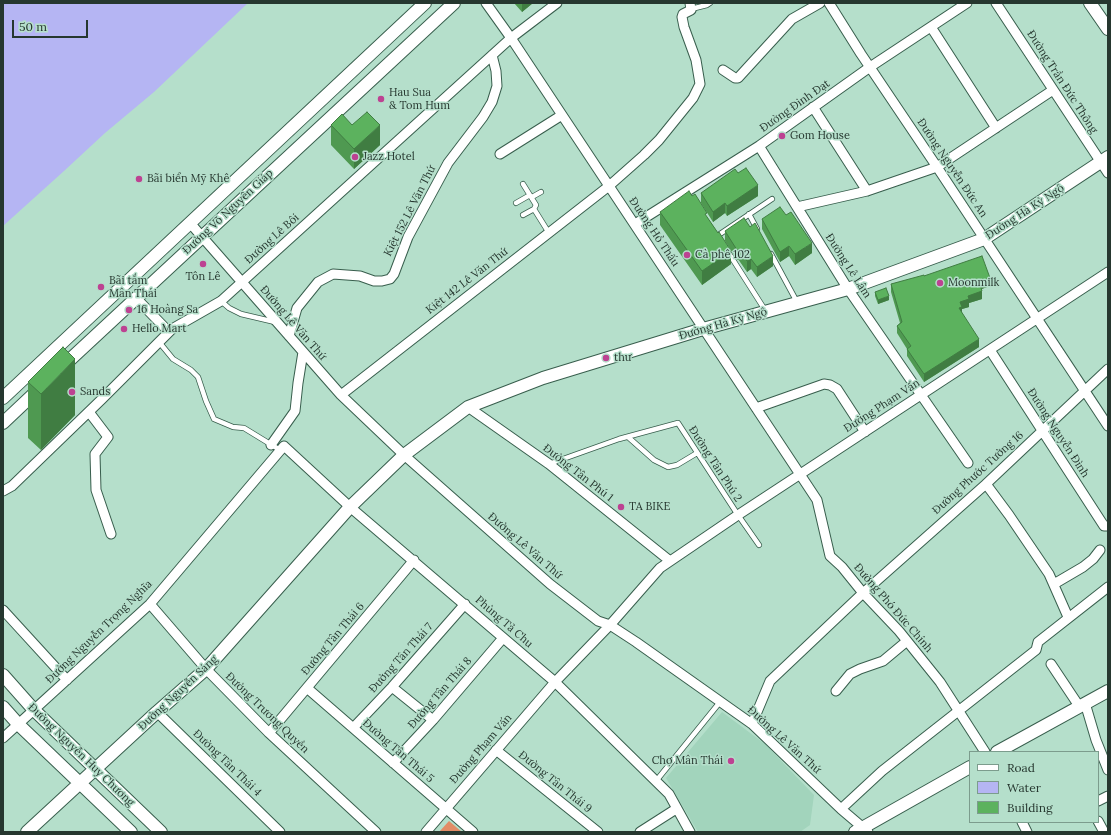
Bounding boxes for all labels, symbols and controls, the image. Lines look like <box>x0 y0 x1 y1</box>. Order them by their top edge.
scale bar <box>14 12 90 38</box>
text: 50 m <box>19 19 47 34</box>
street label: Đường Trần Đức Thông <box>1024 28 1100 136</box>
street label: Đường Đinh Đạt <box>757 77 833 135</box>
place label: Hau Sua & Tom Hum <box>389 86 450 112</box>
marker: Hau Sua & Tom Hum <box>376 94 386 104</box>
street label: Đường Nguyễn Đức An <box>914 116 990 220</box>
place label: Gom House <box>790 129 850 143</box>
marker: Gom House <box>777 131 787 141</box>
place label: Jazz Hotel <box>363 150 415 164</box>
marker: Jazz Hotel <box>350 152 360 162</box>
street label: Kiệt 152 Lê Văn Thứ <box>381 163 439 259</box>
street label: Đường Võ Nguyên Giáp <box>180 167 276 257</box>
place label: Bãi biển Mỹ Khê <box>147 172 229 186</box>
marker: Bãi biển Mỹ Khê <box>134 174 144 184</box>
street label: Đường Hà Kỳ Ngộ <box>983 182 1067 242</box>
street label: Đường Hồ Thấu <box>626 195 682 269</box>
street label: Đường Lê Bôi <box>242 211 302 267</box>
street label: Đường Lê Lâm <box>822 231 874 301</box>
street label: Kiệt 142 Lê Văn Thứ <box>424 245 510 317</box>
place label: Cà phê 102 <box>695 248 750 262</box>
marker: Cà phê 102 <box>682 250 692 260</box>
marker: Tôn Lê <box>198 259 208 269</box>
place label: Tôn Lê <box>186 270 220 284</box>
place label: Bãi tắm Mân Thái <box>109 274 157 300</box>
place label: Moonmilk <box>948 276 999 290</box>
marker: Moonmilk <box>935 278 945 288</box>
marker: Bãi tắm Mân Thái <box>96 282 106 292</box>
street label: Đường Lê Văn Thứ <box>257 283 329 363</box>
place label: 16 Hoàng Sa <box>137 303 198 317</box>
marker: 16 Hoàng Sa <box>124 305 134 315</box>
street label: Đường Hà Kỳ Ngộ <box>677 305 769 343</box>
place label: Hello Mart <box>132 322 186 336</box>
marker: Hello Mart <box>119 324 129 334</box>
place label: thư <box>614 351 631 365</box>
marker: thư <box>601 353 611 363</box>
street label: Đường Phạm Vấn <box>842 377 922 435</box>
place label: Sands <box>80 385 110 399</box>
street label: Đường Nguyễn Đình <box>1024 386 1092 480</box>
marker: Sands <box>67 387 77 397</box>
street label: Đường Tân Phú 2 <box>686 424 744 504</box>
street label: Đường Phước Tường 16 <box>930 429 1026 517</box>
street label: Đường Tân Phú 1 <box>540 441 616 505</box>
place label: TA BIKE <box>629 500 670 514</box>
marker: TA BIKE <box>616 502 626 512</box>
street label: Đường Lê Văn Thứ <box>485 510 565 582</box>
street label: Đường Phó Đức Chính <box>851 561 935 655</box>
street label: Đường Nguyễn Trọng Nghĩa <box>43 578 155 686</box>
street label: Phùng Tả Chu <box>473 593 535 651</box>
street label: Đường Tân Thái 6 <box>299 600 367 678</box>
street label: Đường Tân Thái 7 <box>366 620 436 696</box>
street label: Đường Nguyễn Sáng <box>136 653 220 733</box>
street label: Đường Tân Thái 8 <box>405 655 475 731</box>
street label: Đường Trương Quyền <box>223 670 311 756</box>
street label: Đường Nguyễn Huy Chương <box>25 701 137 809</box>
street label: Đường Lê Văn Thứ <box>744 704 824 776</box>
street label: Đường Phạm Vấn <box>447 711 515 787</box>
street label: Đường Tân Thái 5 <box>360 716 436 786</box>
street label: Đường Tân Thái 4 <box>190 727 264 799</box>
street label: Đường Tân Thái 9 <box>516 748 594 816</box>
legend <box>969 751 1099 823</box>
place label: Chợ Mân Thái <box>652 754 723 768</box>
marker: Chợ Mân Thái <box>726 756 736 766</box>
text: Road <box>1007 760 1035 775</box>
text: Water <box>1007 780 1041 795</box>
text: Building <box>1007 800 1053 815</box>

